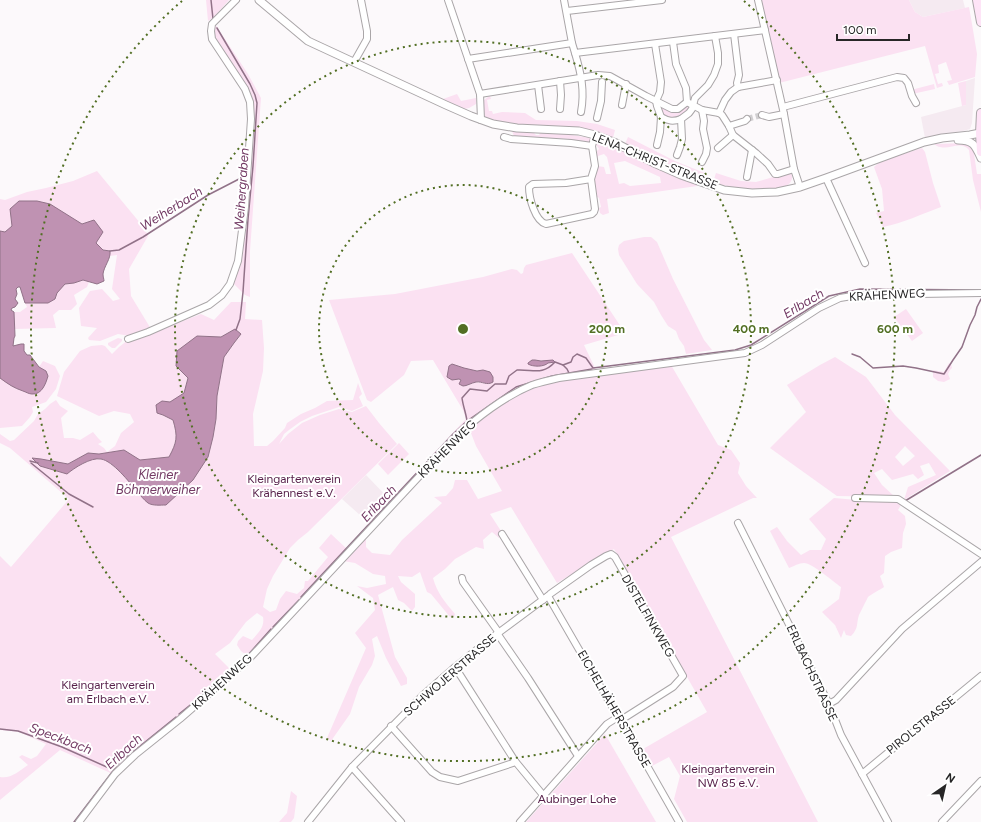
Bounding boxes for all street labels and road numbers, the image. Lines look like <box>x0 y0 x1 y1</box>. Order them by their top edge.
street label: LENA-CHRIST-STRASSE <box>590 129 720 193</box>
street label: KRÄHENWEG <box>849 286 925 304</box>
street label: KRÄHENWEG <box>415 417 479 481</box>
street label: DISTELFINKWEG <box>619 572 677 660</box>
street label: ERLBACHSTRASSE <box>783 622 841 724</box>
street label: SCHWOJERSTRASSE <box>401 631 499 719</box>
street label: EICHELHÄHERSTRASSE <box>575 648 653 770</box>
street label: KRÄHENWEG <box>189 651 255 713</box>
street label: PIROLSTRASSE <box>884 693 958 757</box>

